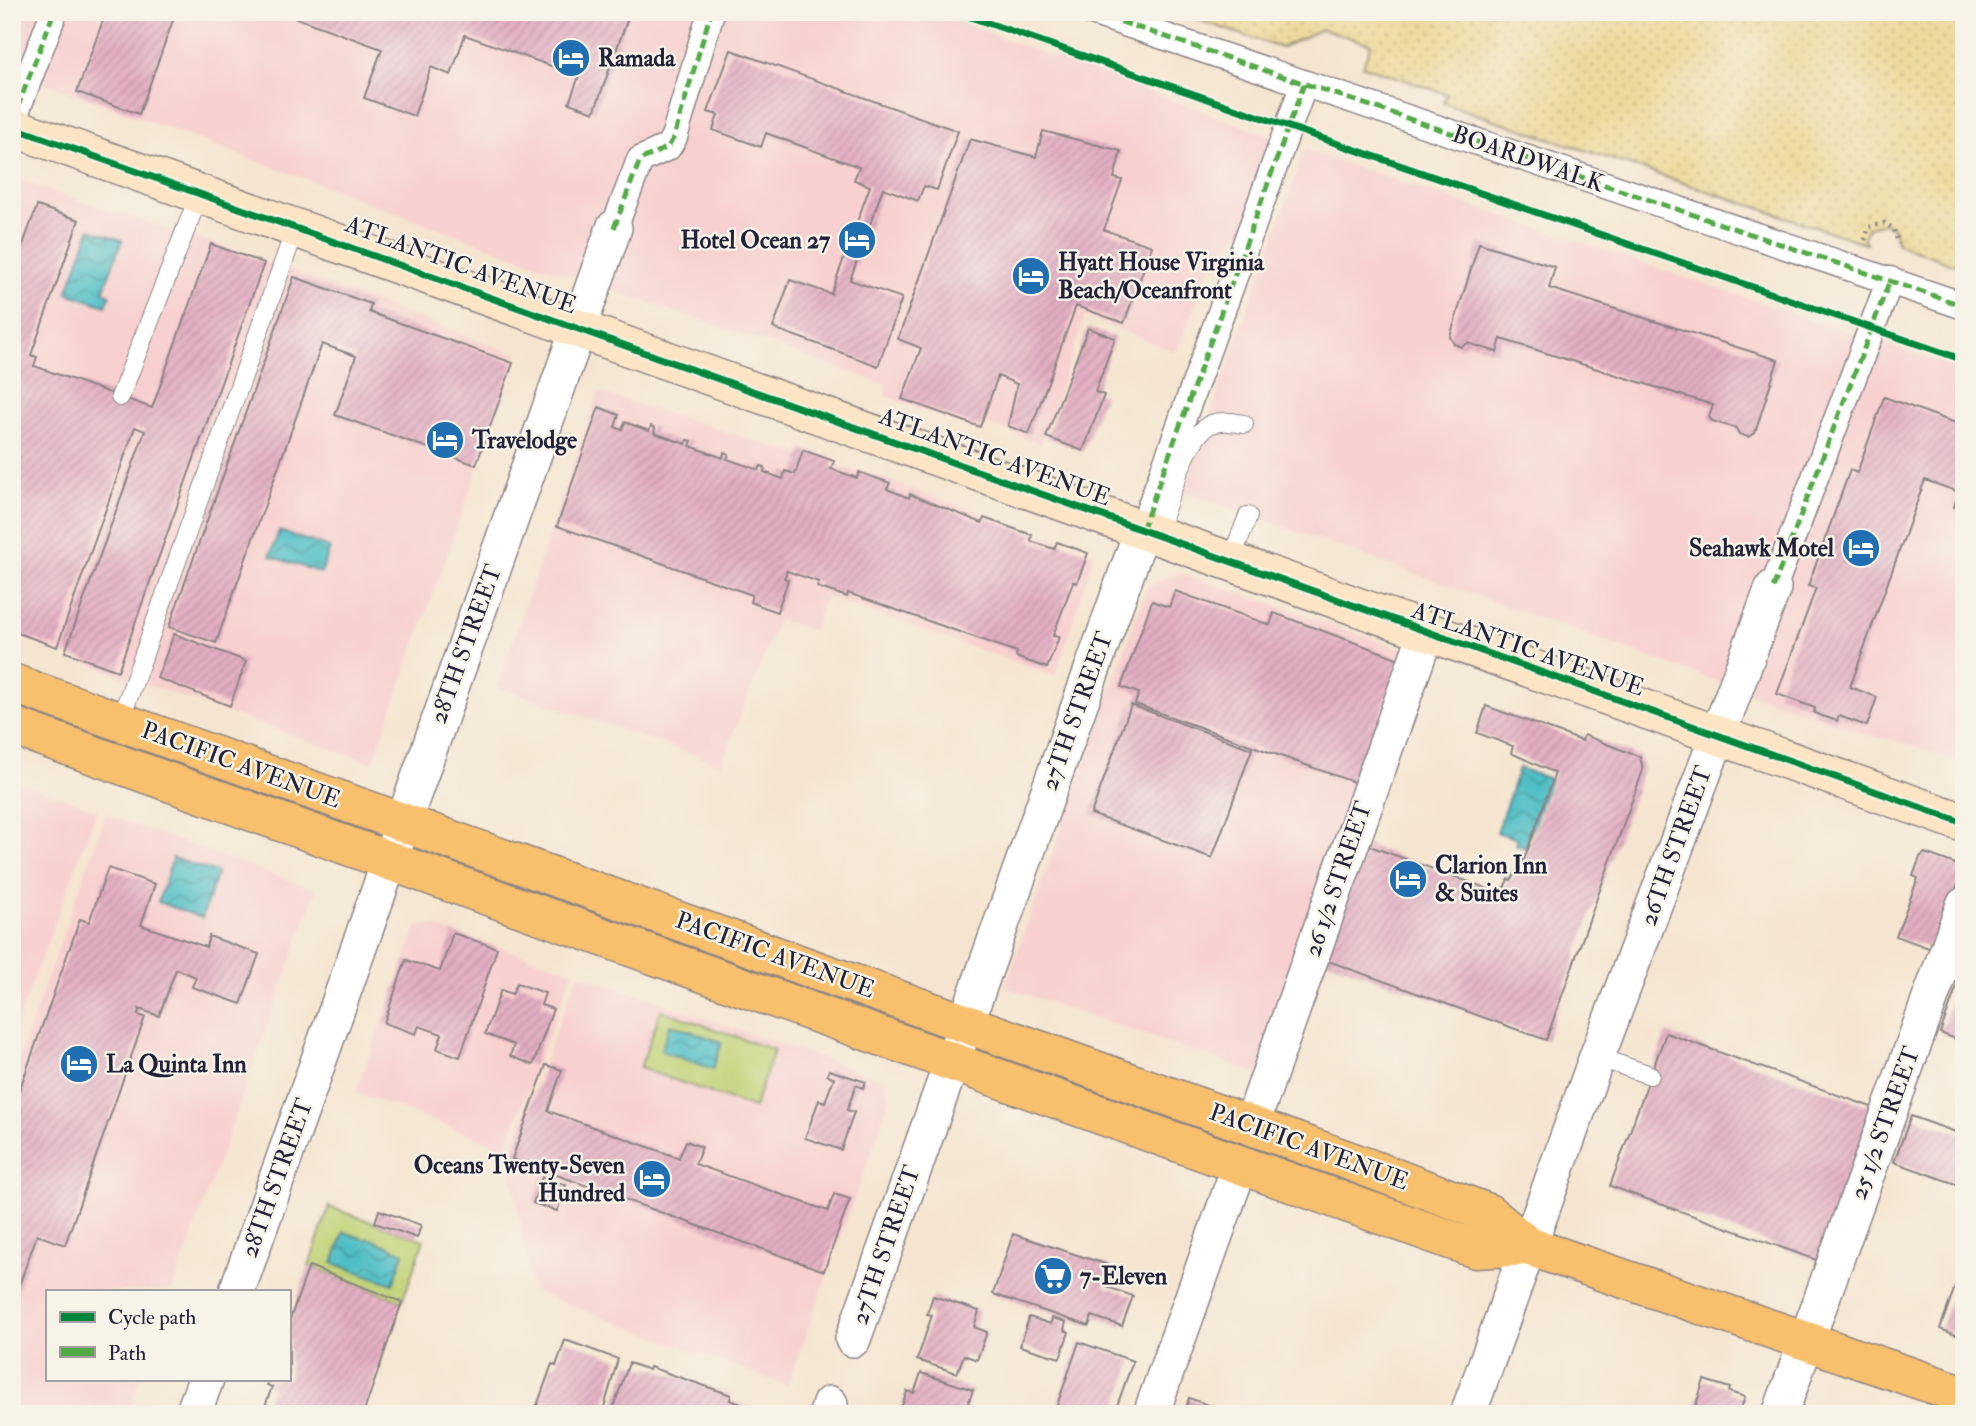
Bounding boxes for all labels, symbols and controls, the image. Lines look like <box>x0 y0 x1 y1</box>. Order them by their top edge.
hotel icon: Ramada <box>550 37 592 79</box>
place label: Ramada <box>598 43 676 74</box>
street label: BOARDWALK <box>1448 118 1608 200</box>
street label: ATLANTIC AVENUE <box>340 208 581 321</box>
hotel icon: Hotel Ocean 27 <box>836 219 878 261</box>
place label: Hotel Ocean 27 <box>680 225 831 256</box>
place label: Hyatt House Virginia Beach/Oceanfront <box>1058 247 1265 306</box>
hotel icon: Hyatt House Virginia Beach/Oceanfront <box>1010 255 1052 297</box>
street label: ATLANTIC AVENUE <box>874 400 1115 513</box>
hotel icon: Travelodge <box>424 419 466 461</box>
place label: Travelodge <box>471 425 577 456</box>
hotel icon: Seahawk Motel <box>1840 527 1882 569</box>
place label: Seahawk Motel <box>1689 533 1835 564</box>
street label: 28TH STREET <box>423 560 509 728</box>
street label: ATLANTIC AVENUE <box>1407 594 1648 703</box>
street label: 27TH STREET <box>1034 627 1120 794</box>
street label: PACIFIC AVENUE <box>137 715 345 815</box>
street label: 26TH STREET <box>1633 762 1719 930</box>
street label: 26 1/2 STREET <box>1297 797 1379 961</box>
place label: Clarion Inn & Suites <box>1435 850 1548 909</box>
hotel icon: Clarion Inn & Suites <box>1387 858 1429 900</box>
street label: PACIFIC AVENUE <box>671 905 879 1005</box>
street label: 25 1/2 STREET <box>1843 1042 1927 1204</box>
hotel icon: La Quinta Inn <box>58 1043 100 1085</box>
place label: La Quinta Inn <box>106 1049 247 1080</box>
street label: 28TH STREET <box>234 1094 320 1262</box>
street label: PACIFIC AVENUE <box>1205 1097 1413 1197</box>
place label: Oceans Twenty-Seven Hundred <box>414 1150 626 1209</box>
hotel icon: Oceans Twenty-Seven Hundred <box>631 1158 673 1200</box>
street label: 27TH STREET <box>844 1161 928 1329</box>
supermarket icon: 7-Eleven <box>1032 1255 1074 1297</box>
place label: 7-Eleven <box>1080 1261 1168 1292</box>
legend <box>46 1290 290 1380</box>
text: Cycle path <box>108 1304 196 1331</box>
text: Path <box>108 1340 146 1367</box>

